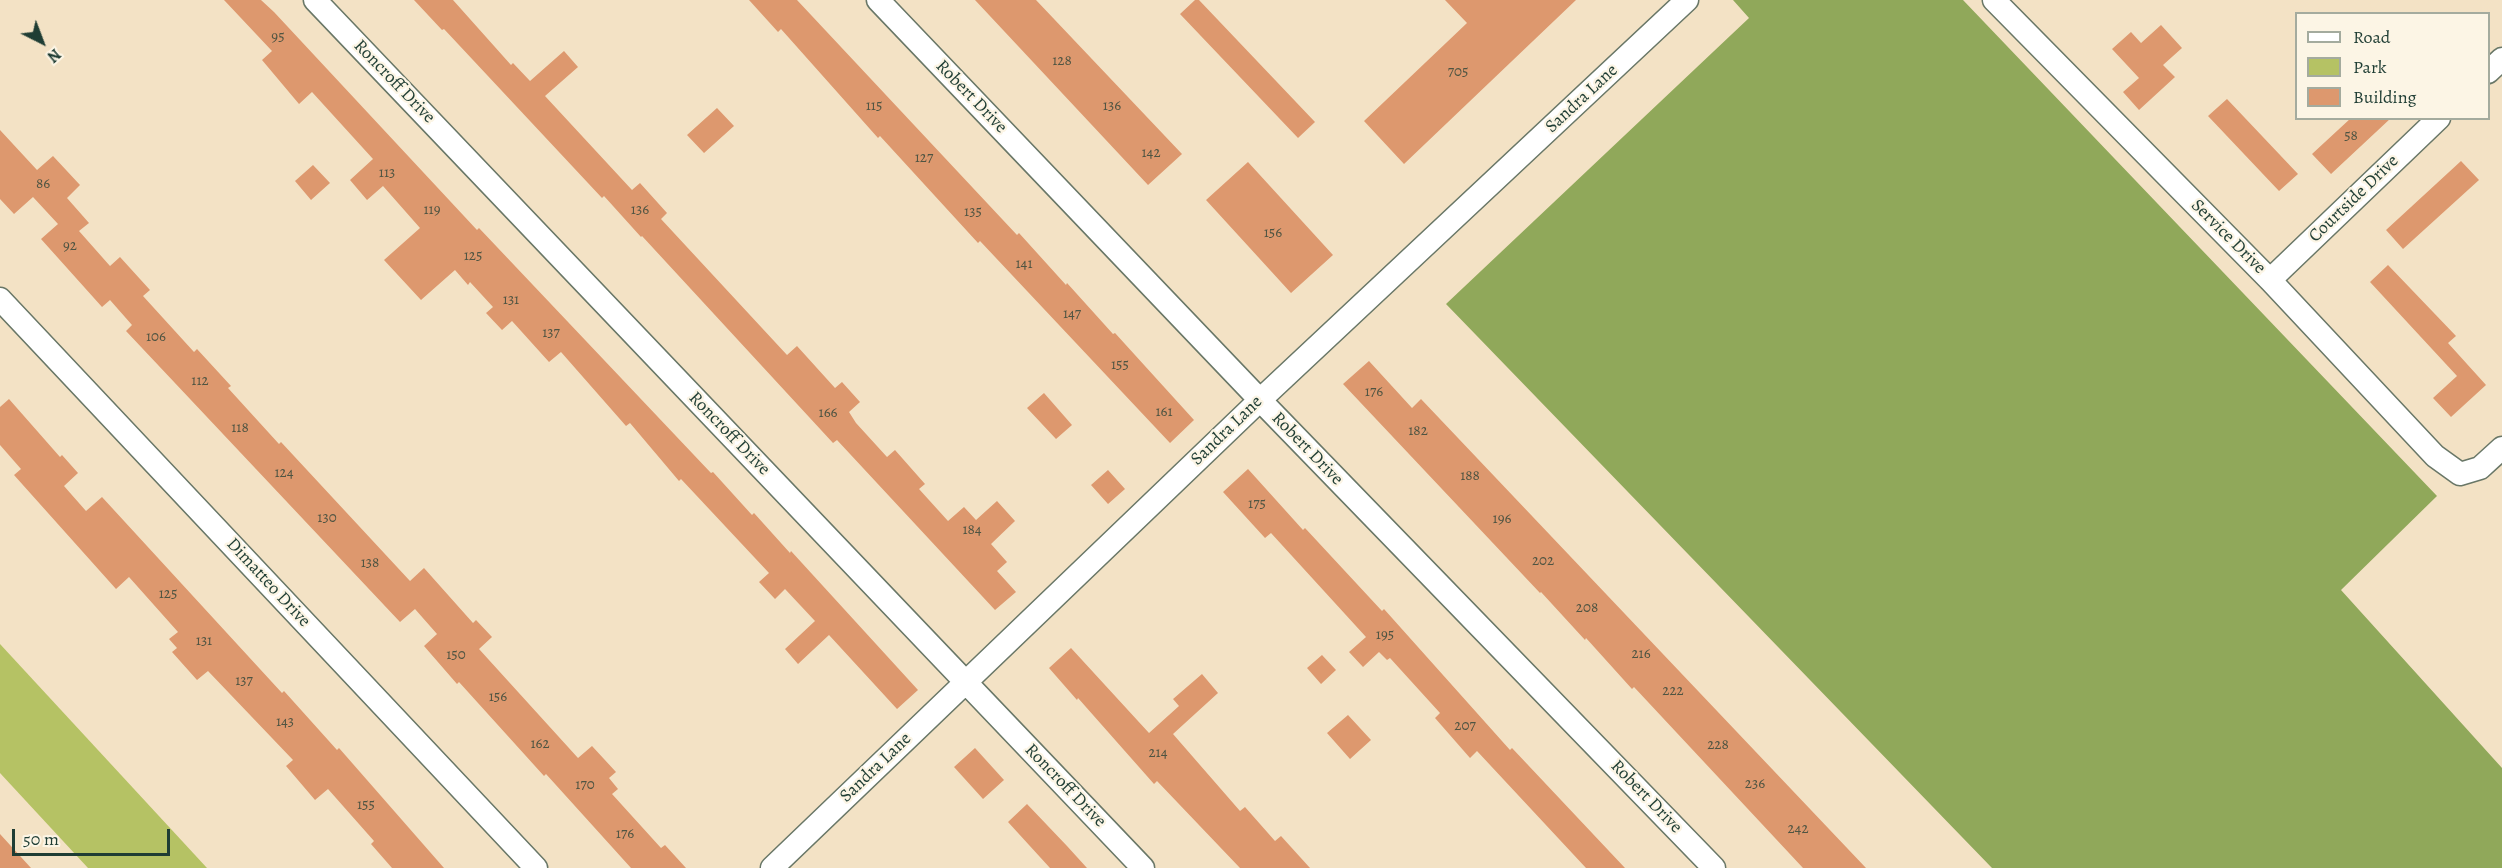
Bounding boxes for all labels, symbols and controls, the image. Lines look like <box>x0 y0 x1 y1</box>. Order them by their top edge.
north arrow <box>12 12 72 72</box>
legend <box>2295 12 2490 120</box>
text: Road <box>2353 25 2390 49</box>
house number: 95 <box>271 28 285 46</box>
street label: Roncroff Drive <box>349 36 439 128</box>
text: N <box>42 43 66 67</box>
house number: 128 <box>1052 52 1072 70</box>
text: Park <box>2353 55 2387 79</box>
street label: Robert Drive <box>931 56 1011 138</box>
street label: Sandra Lane <box>1541 60 1623 138</box>
house number: 705 <box>1448 63 1468 81</box>
text: Building <box>2353 85 2417 109</box>
house number: 115 <box>866 97 882 115</box>
house number: 136 <box>1103 97 1121 115</box>
house number: 58 <box>2344 127 2358 145</box>
house number: 142 <box>1141 144 1161 162</box>
house number: 127 <box>915 149 933 167</box>
street label: Courtside Drive <box>2305 151 2403 247</box>
house number: 113 <box>379 164 395 182</box>
house number: 86 <box>36 175 50 193</box>
street label: Service Drive <box>2186 195 2270 279</box>
house number: 119 <box>423 201 441 219</box>
house number: 136 <box>631 201 649 219</box>
house number: 135 <box>964 203 982 221</box>
house number: 156 <box>1264 224 1282 242</box>
house number: 92 <box>63 237 77 255</box>
house number: 125 <box>464 247 482 265</box>
house number: 141 <box>1015 255 1033 273</box>
house number: 131 <box>503 291 519 309</box>
house number: 147 <box>1063 305 1081 323</box>
house number: 137 <box>542 324 560 342</box>
house number: 106 <box>146 328 166 346</box>
house number: 155 <box>1111 356 1129 374</box>
house number: 112 <box>191 372 209 390</box>
house number: 176 <box>1365 383 1383 401</box>
street label: Roncroff Drive <box>684 388 774 480</box>
street label: Sandra Lane <box>1187 392 1267 470</box>
house number: 161 <box>1155 403 1173 421</box>
house number: 166 <box>819 404 837 422</box>
street label: Robert Drive <box>1267 408 1347 490</box>
house number: 118 <box>231 419 249 437</box>
house number: 182 <box>1408 422 1428 440</box>
house number: 124 <box>274 464 294 482</box>
house number: 188 <box>1460 467 1480 485</box>
house number: 175 <box>1248 495 1266 513</box>
house number: 130 <box>317 509 337 527</box>
house number: 196 <box>1493 510 1511 528</box>
house number: 184 <box>962 521 982 539</box>
street label: Dimatteo Drive <box>221 534 315 632</box>
house number: 202 <box>1532 552 1554 570</box>
house number: 138 <box>361 554 379 572</box>
house number: 125 <box>159 585 177 603</box>
house number: 208 <box>1576 599 1598 617</box>
house number: 195 <box>1376 626 1394 644</box>
house number: 131 <box>196 632 212 650</box>
house number: 216 <box>1631 645 1651 663</box>
house number: 150 <box>446 646 466 664</box>
house number: 137 <box>235 672 253 690</box>
house number: 222 <box>1662 682 1684 700</box>
house number: 156 <box>489 688 507 706</box>
house number: 143 <box>276 713 294 731</box>
house number: 207 <box>1454 717 1476 735</box>
street label: Sandra Lane <box>836 729 916 807</box>
house number: 162 <box>530 735 550 753</box>
house number: 228 <box>1707 736 1729 754</box>
street label: Roncroff Drive <box>1020 740 1110 832</box>
house number: 214 <box>1148 744 1168 762</box>
street label: Robert Drive <box>1606 756 1686 838</box>
house number: 236 <box>1745 775 1765 793</box>
house number: 170 <box>575 776 595 794</box>
house number: 155 <box>357 796 375 814</box>
scale bar <box>15 817 172 855</box>
house number: 242 <box>1787 820 1809 838</box>
house number: 176 <box>616 825 634 843</box>
text: 50 m <box>23 827 59 851</box>

